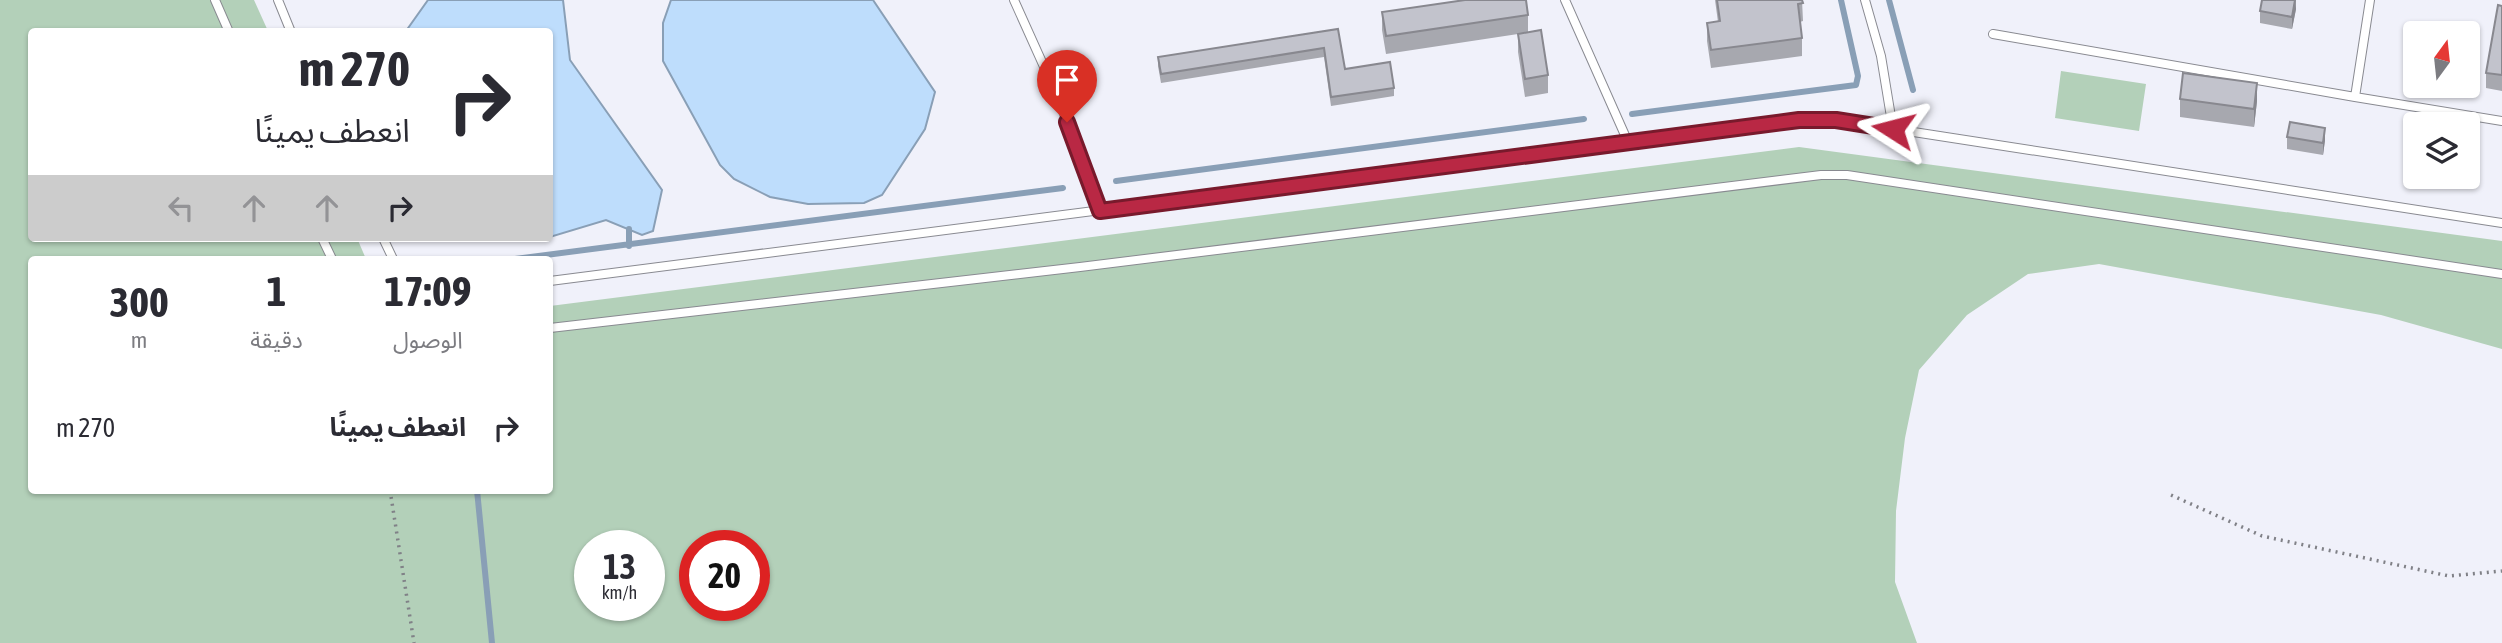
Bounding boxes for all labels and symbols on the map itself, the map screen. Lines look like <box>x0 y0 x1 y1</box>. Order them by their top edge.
north arrow <box>2403 21 2480 98</box>
pin <box>1037 50 1097 122</box>
position arrow <box>1856 92 1930 166</box>
speed limit sign: 20 <box>679 530 770 621</box>

